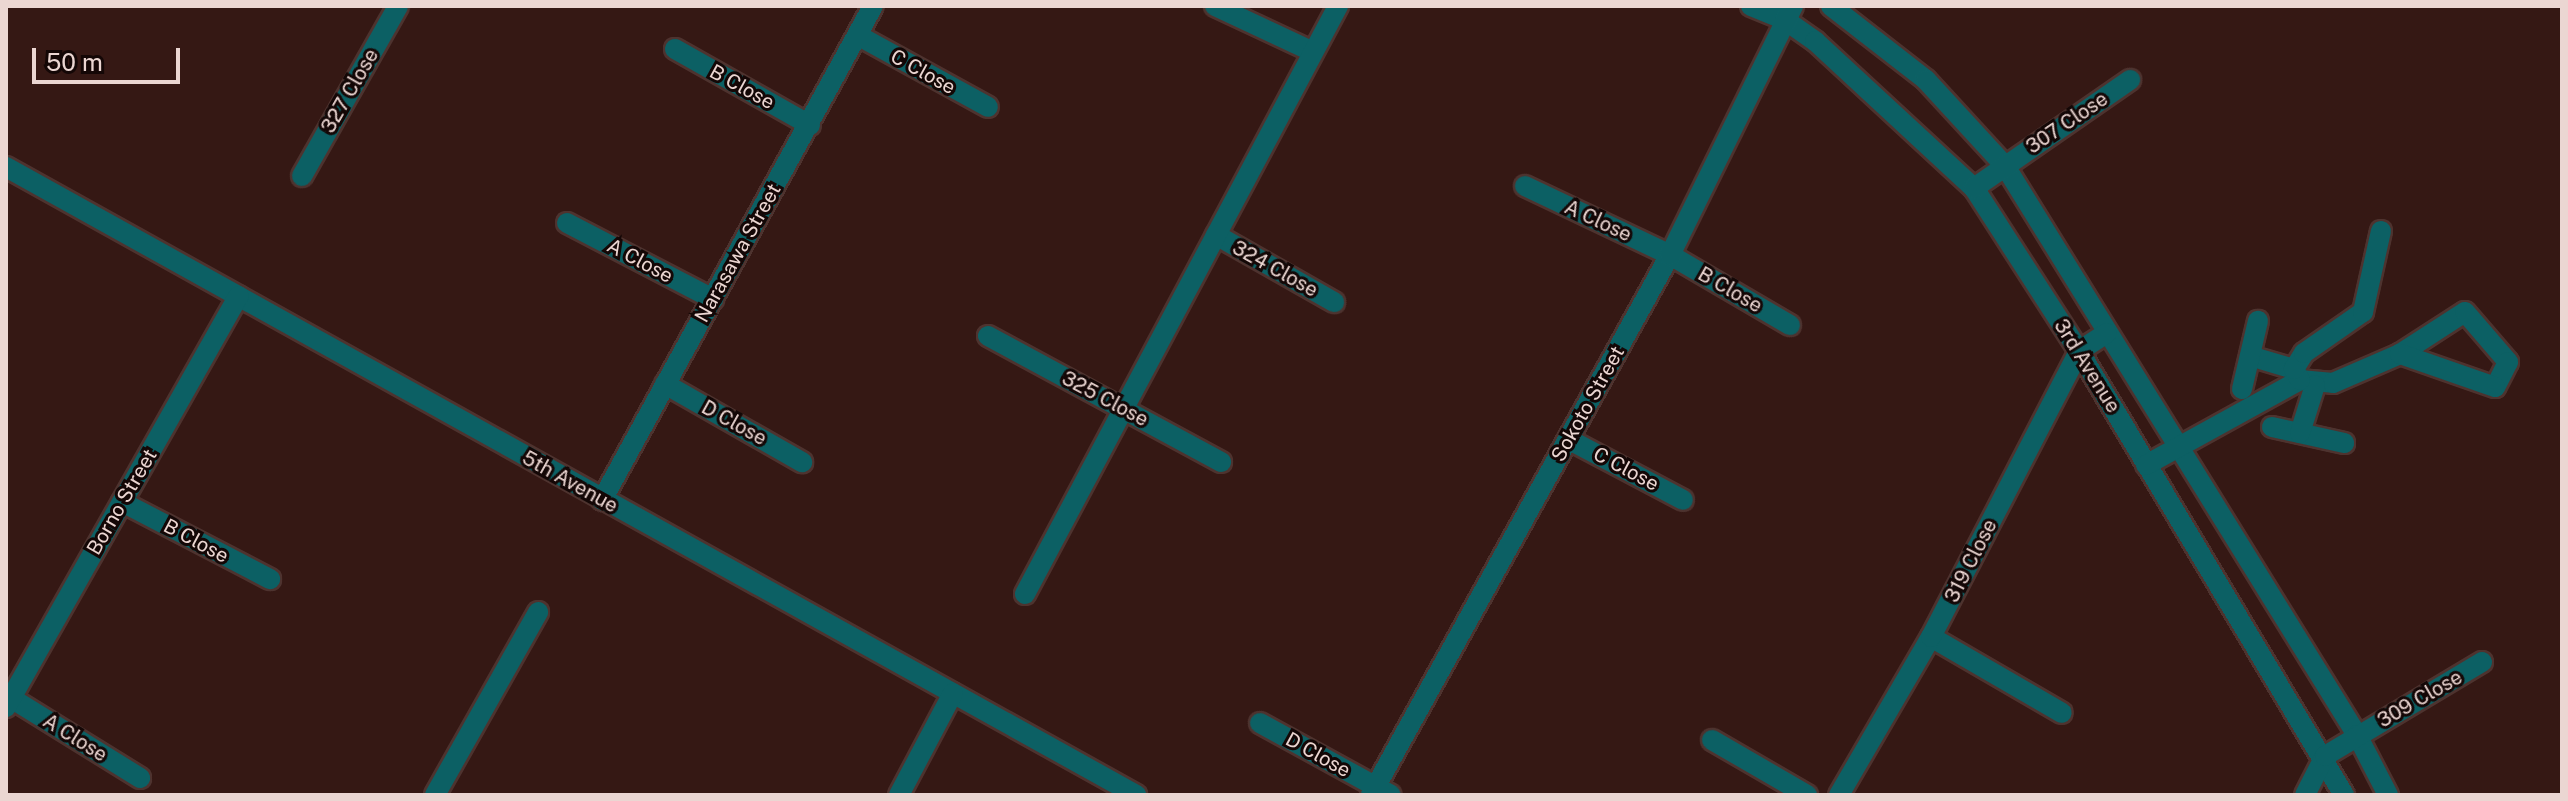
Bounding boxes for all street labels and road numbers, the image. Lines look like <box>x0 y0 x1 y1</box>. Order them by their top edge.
street label: C Close <box>886 44 960 100</box>
street label: 327 Close <box>316 45 384 137</box>
street label: B Close <box>705 59 779 115</box>
street label: 307 Close <box>2022 87 2112 159</box>
street label: Narasawa Street <box>690 179 786 327</box>
street label: A Close <box>1561 195 1635 247</box>
street label: A Close <box>603 234 677 288</box>
street label: 324 Close <box>1228 236 1322 302</box>
street label: B Close <box>1694 262 1766 318</box>
street label: 3rd Avenue <box>2049 315 2125 417</box>
street label: Sokoto Street <box>1546 342 1630 466</box>
street label: 325 Close <box>1058 366 1152 432</box>
street label: D Close <box>697 395 771 451</box>
street label: C Close <box>1589 442 1663 496</box>
street label: Borno Street <box>82 445 162 559</box>
street label: 5th Avenue <box>518 446 622 518</box>
street label: B Close <box>159 514 233 568</box>
street label: 319 Close <box>1940 515 2002 607</box>
street label: 309 Close <box>2373 665 2467 733</box>
street label: A Close <box>39 709 111 767</box>
street label: D Close <box>1281 727 1355 783</box>

